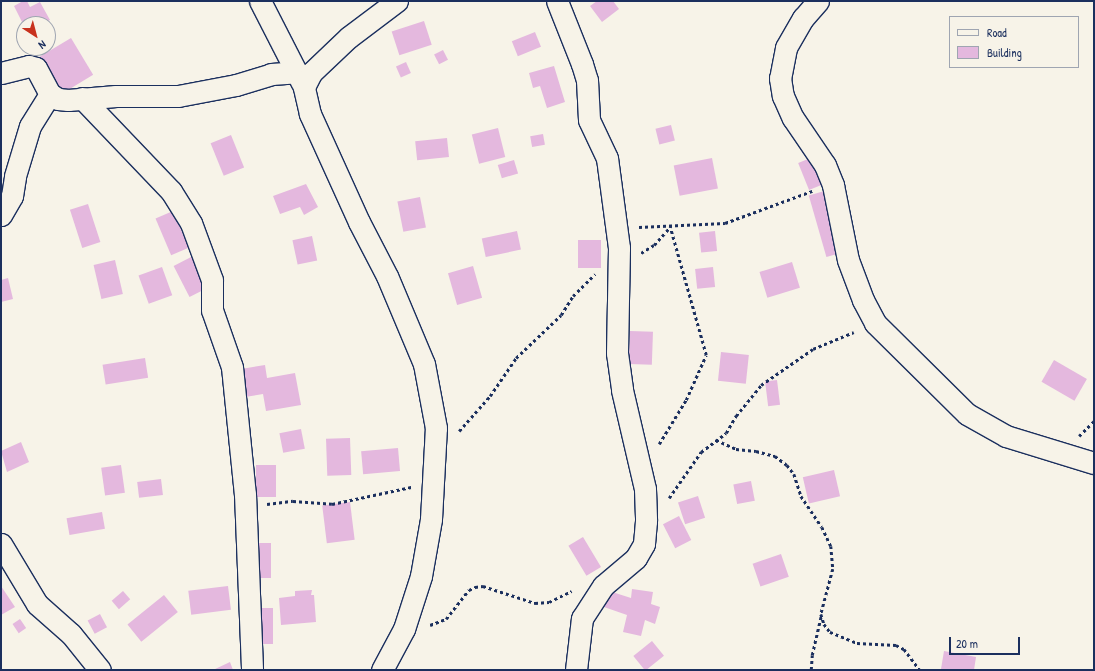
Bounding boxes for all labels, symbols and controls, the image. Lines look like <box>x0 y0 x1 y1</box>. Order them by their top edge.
north arrow <box>16 16 56 56</box>
legend <box>949 16 1079 68</box>
text: Road <box>987 24 1007 41</box>
text: N <box>36 38 49 52</box>
text: Building <box>987 44 1022 61</box>
scale bar <box>951 629 1022 655</box>
text: 20 m <box>956 635 978 652</box>

